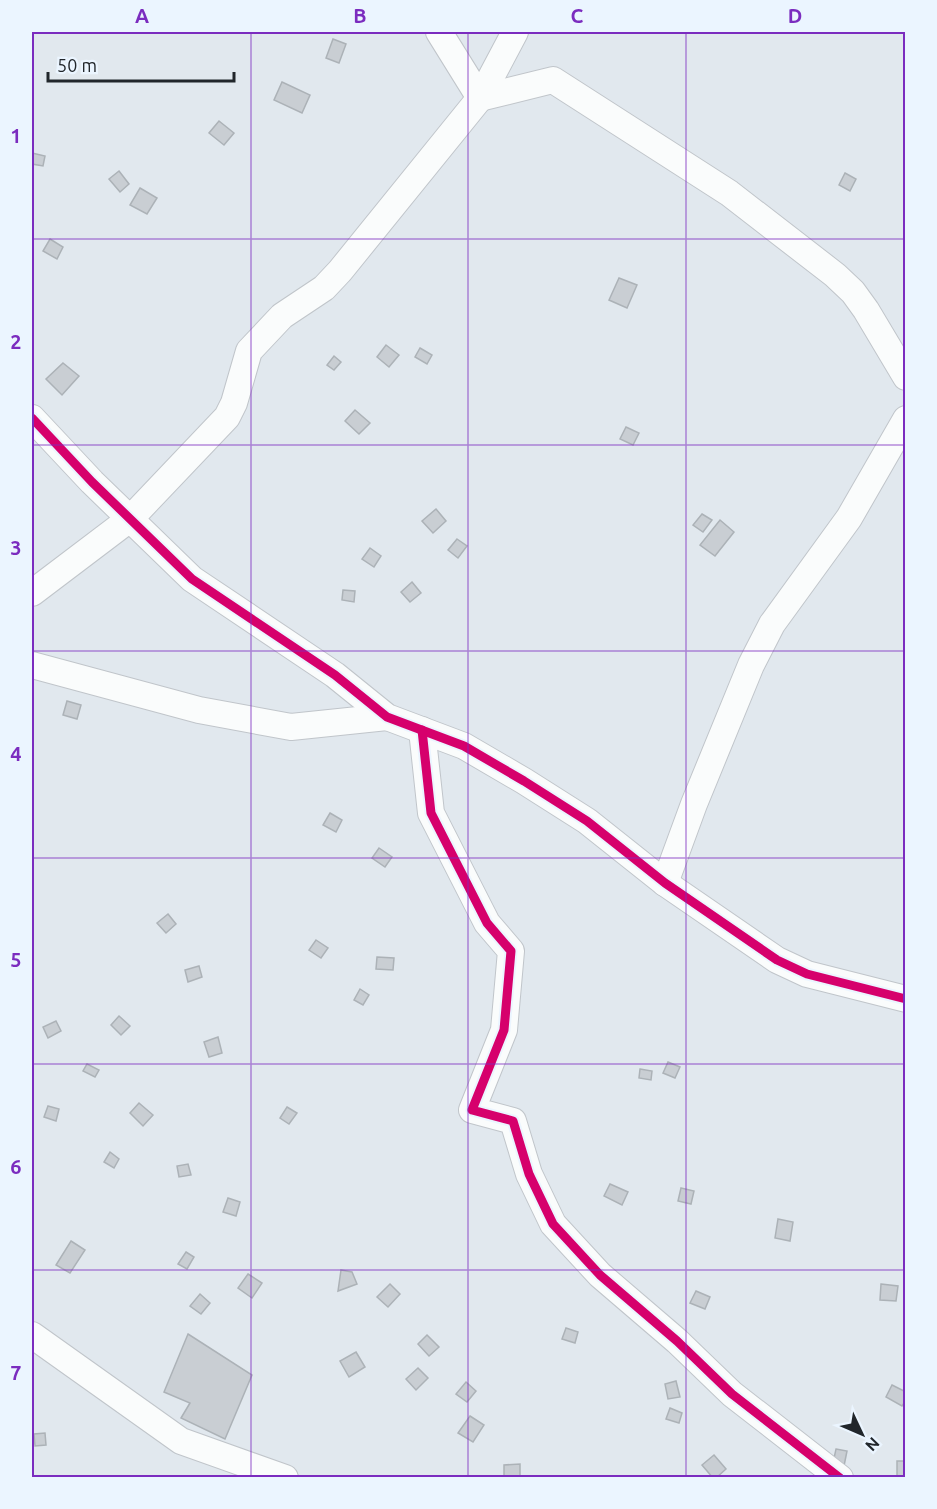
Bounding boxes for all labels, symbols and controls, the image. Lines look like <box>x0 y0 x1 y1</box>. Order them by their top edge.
text: A <box>135 4 149 27</box>
text: B <box>353 4 367 27</box>
text: C <box>571 4 584 27</box>
text: D <box>788 4 802 27</box>
scale bar <box>48 45 234 83</box>
text: 50 m <box>57 55 97 75</box>
text: 1 <box>10 124 22 147</box>
text: 2 <box>10 330 22 353</box>
text: 3 <box>10 536 22 559</box>
text: 4 <box>10 742 22 765</box>
text: 5 <box>10 948 22 971</box>
text: 6 <box>10 1155 22 1178</box>
text: 7 <box>10 1361 22 1384</box>
north arrow <box>832 1404 892 1464</box>
text: N <box>862 1434 883 1455</box>

